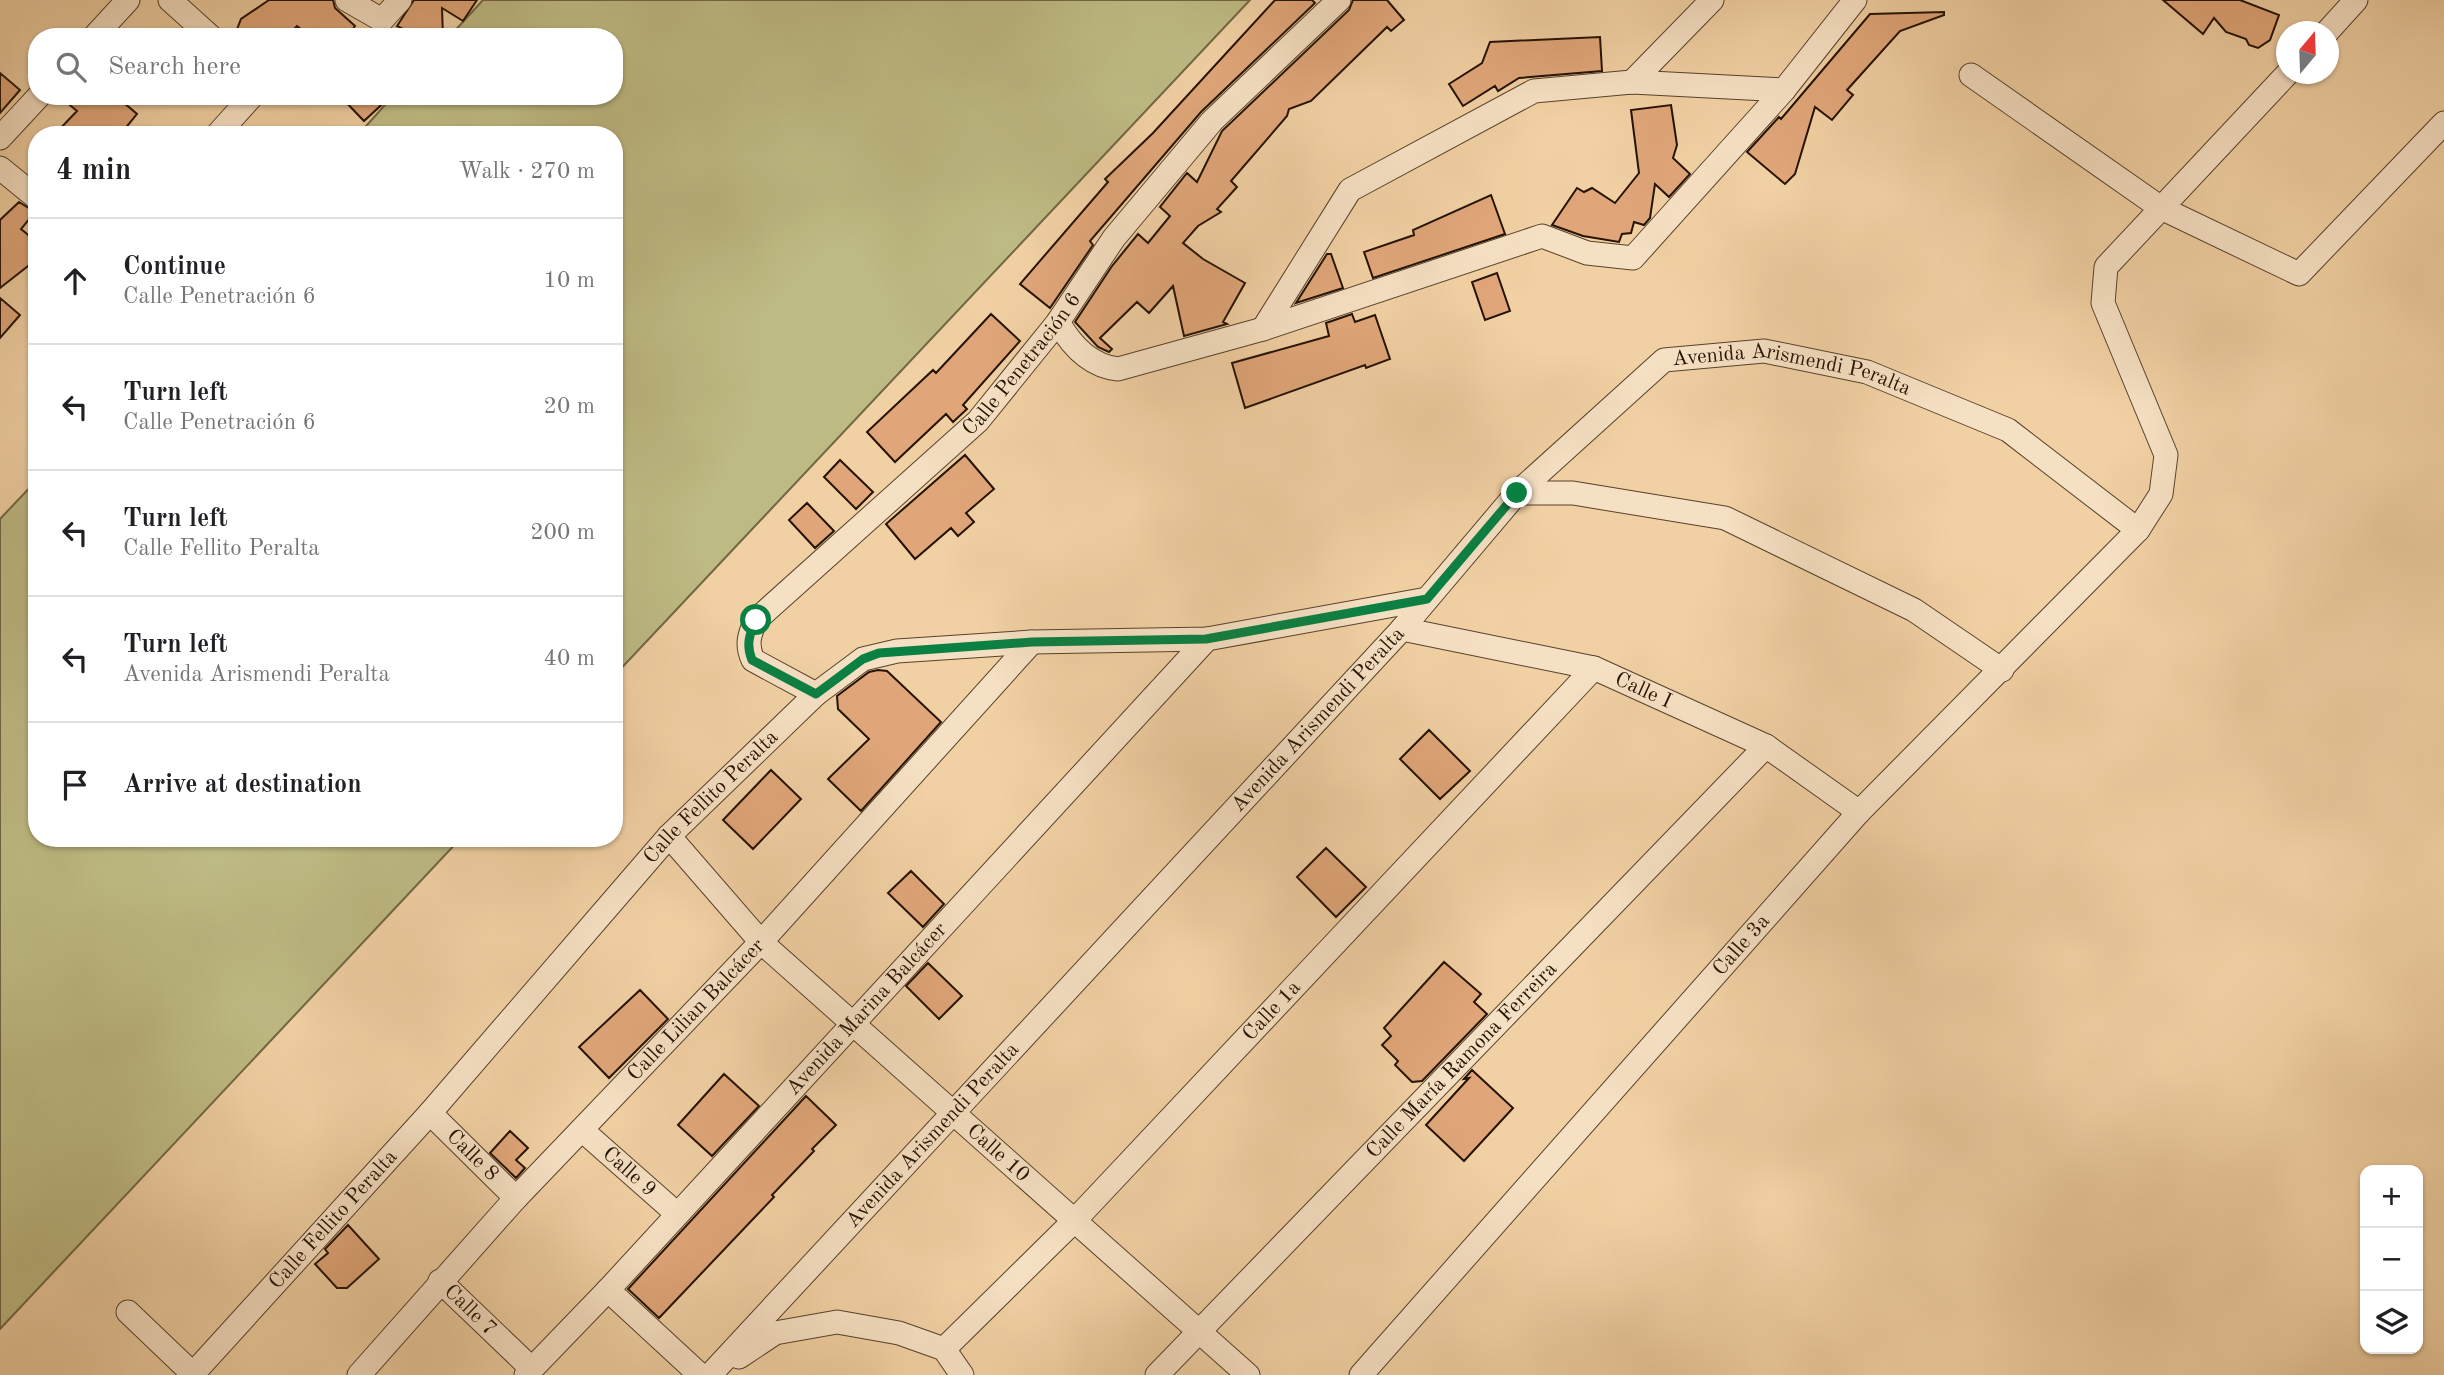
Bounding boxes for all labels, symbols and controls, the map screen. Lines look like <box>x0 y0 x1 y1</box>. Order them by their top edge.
north arrow <box>2276 21 2339 84</box>
search box <box>28 28 623 105</box>
icon: search <box>52 48 90 86</box>
text: Search here <box>108 54 241 80</box>
text: 4 min <box>56 156 131 186</box>
text: Walk · 270 m <box>459 160 595 183</box>
text: Continue <box>123 254 226 280</box>
icon: ahead <box>56 262 94 300</box>
text: 10 m <box>544 269 595 292</box>
text: Calle Penetración 6 <box>123 285 316 308</box>
street label: Calle Penetración 6 <box>959 289 1085 440</box>
street label: Avenida Arismendi Peralta <box>1671 340 1914 399</box>
text: Turn left <box>123 380 228 406</box>
icon: left <box>56 388 94 426</box>
text: 20 m <box>544 395 595 418</box>
text: Calle Penetración 6 <box>123 411 316 434</box>
route end <box>1501 477 1532 508</box>
text: Turn left <box>123 506 228 532</box>
icon: left <box>56 514 94 552</box>
text: 200 m <box>530 521 595 544</box>
text: Calle Fellito Peralta <box>123 537 320 560</box>
route start <box>740 604 771 635</box>
street label: Avenida Arismendi Peralta <box>1227 623 1409 816</box>
text: Turn left <box>123 632 228 658</box>
icon: left <box>56 640 94 678</box>
text: 40 m <box>544 647 595 670</box>
text: Avenida Arismendi Peralta <box>123 663 390 686</box>
street label: Calle I <box>1612 668 1675 712</box>
street label: Calle Fellito Peralta <box>640 726 782 868</box>
icon: arrive <box>56 766 94 804</box>
text: Arrive at destination <box>123 772 362 798</box>
street label: Calle 3a <box>1709 910 1774 980</box>
street label: Avenida Marina Balcácer <box>782 918 951 1099</box>
street label: Calle Lilian Balcácer <box>624 935 769 1085</box>
street label: Calle María Ramona Ferreira <box>1362 958 1561 1162</box>
street label: Calle 1a <box>1239 977 1305 1045</box>
street label: Avenida Arismendi Peralta <box>842 1039 1023 1232</box>
street label: Calle 10 <box>963 1120 1034 1186</box>
street label: Calle 8 <box>443 1125 503 1185</box>
street label: Calle 9 <box>598 1143 660 1201</box>
street label: Calle Fellito Peralta <box>265 1146 401 1293</box>
map controls <box>2360 1165 2423 1354</box>
button: + <box>2360 1165 2423 1228</box>
button: − <box>2360 1228 2423 1291</box>
street label: Calle 7 <box>440 1280 501 1340</box>
button: layers <box>2360 1291 2423 1354</box>

